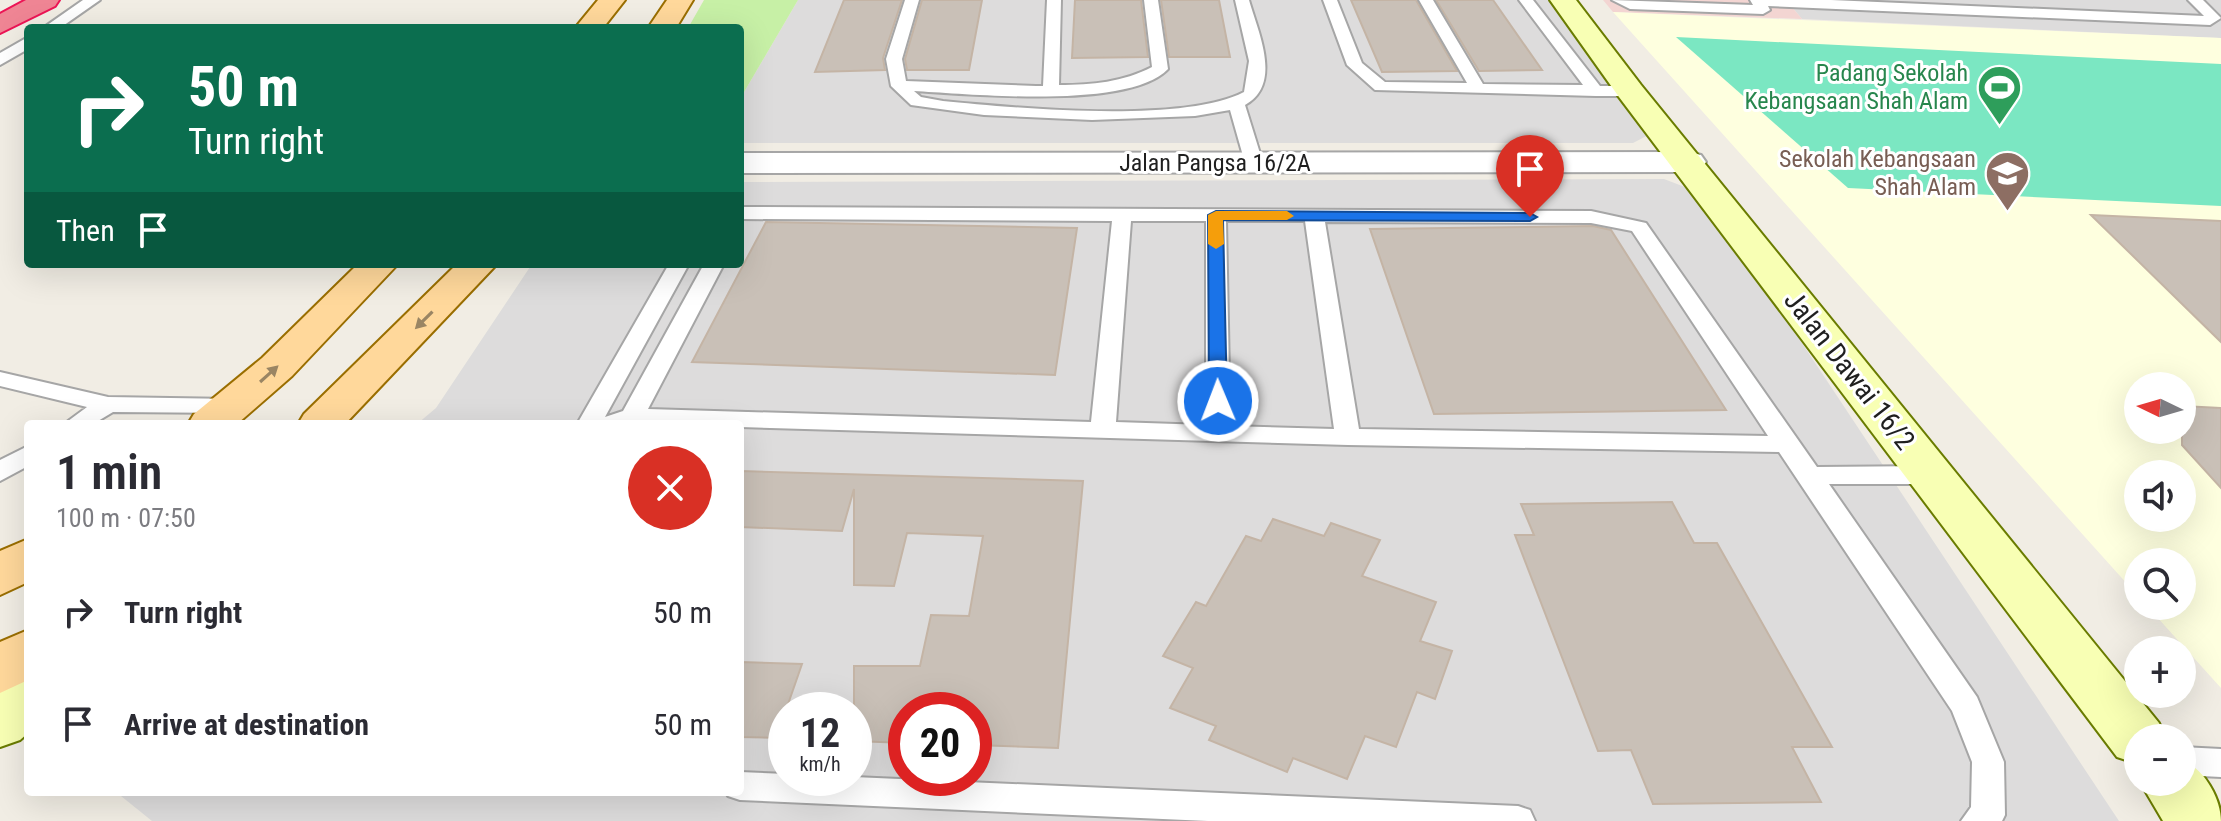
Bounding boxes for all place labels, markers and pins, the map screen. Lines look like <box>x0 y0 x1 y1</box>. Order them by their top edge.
place label: Padang Sekolah Kebangsaan Shah Alam <box>1745 59 1968 115</box>
sports icon: Padang Sekolah Kebangsaan Shah Alam <box>1975 63 2023 126</box>
pin <box>1496 135 1564 217</box>
place label: Sekolah Kebangsaan Shah Alam <box>1779 145 1976 201</box>
school or university icon: Sekolah Kebangsaan Shah Alam <box>1983 149 2031 212</box>

